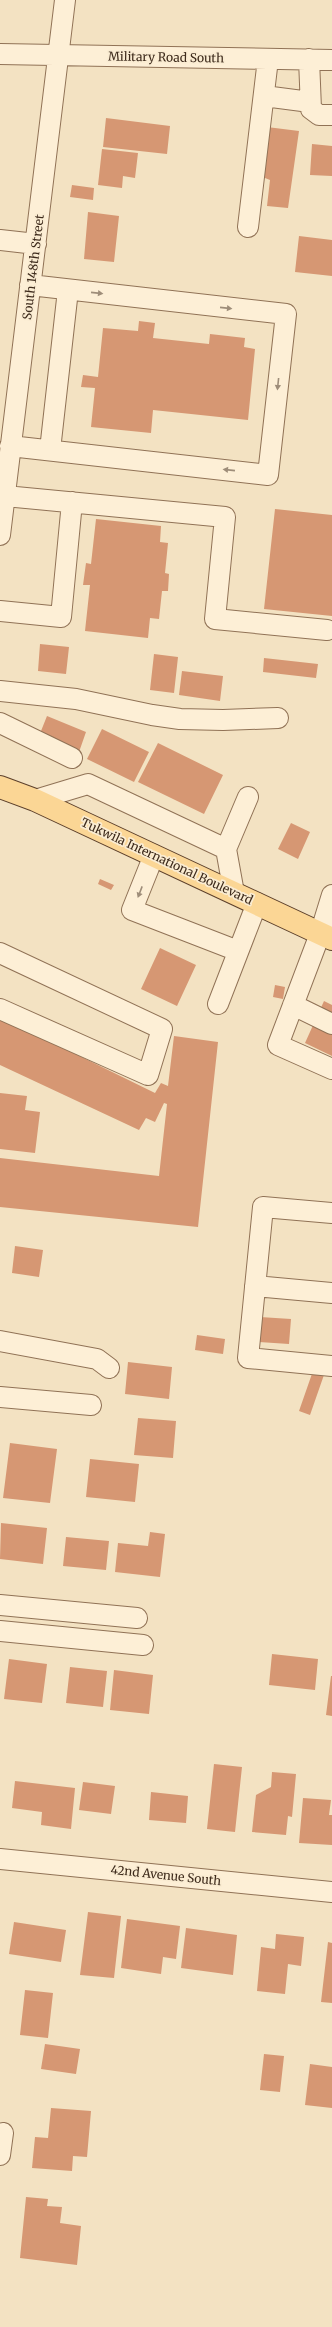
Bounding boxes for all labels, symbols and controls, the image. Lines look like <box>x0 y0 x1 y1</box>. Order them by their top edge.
street label: Military Road South <box>108 48 224 66</box>
street label: South 148th Street <box>19 213 47 321</box>
one-way arrow <box>91 290 103 296</box>
one-way arrow <box>220 304 232 311</box>
one-way arrow <box>275 378 281 390</box>
one-way arrow <box>223 467 235 474</box>
street label: Tukwila International Boulevard <box>79 814 255 908</box>
one-way arrow <box>136 886 142 898</box>
street label: 42nd Avenue South <box>110 1862 222 1888</box>

